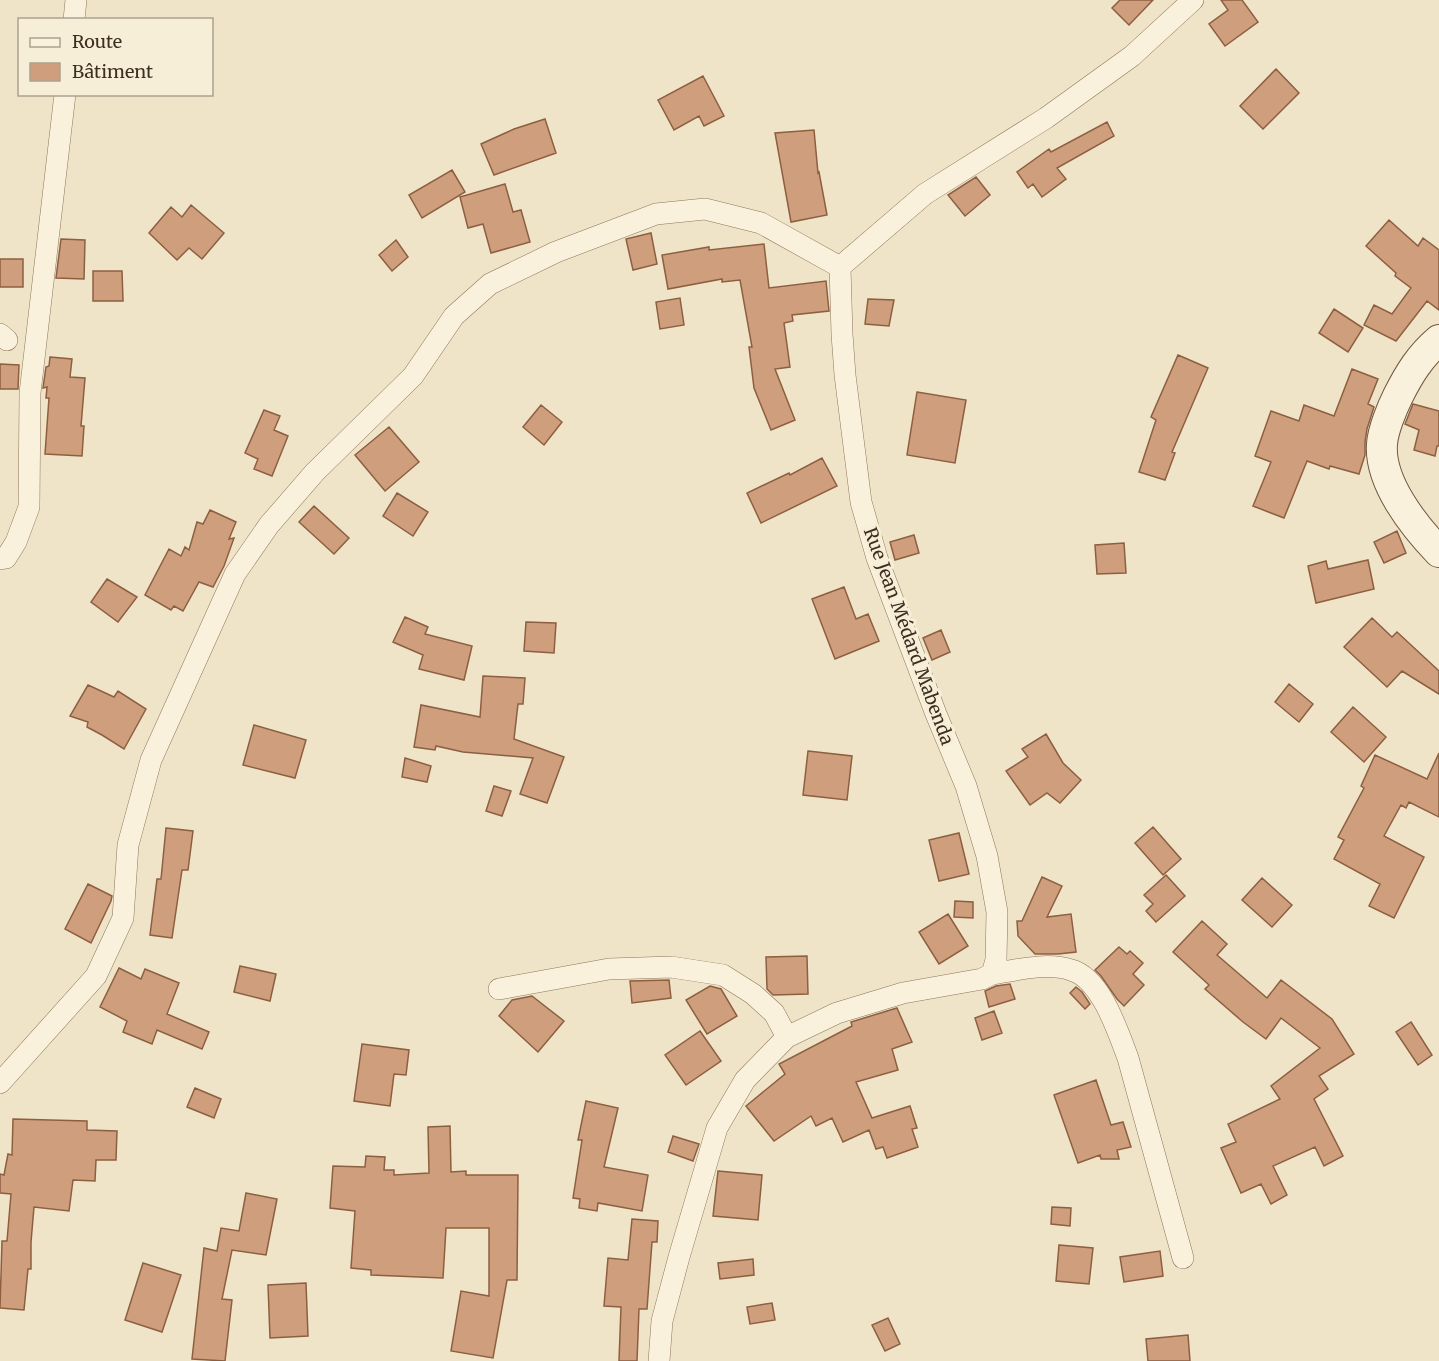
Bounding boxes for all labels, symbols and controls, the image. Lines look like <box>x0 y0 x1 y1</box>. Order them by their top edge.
legend <box>18 18 213 96</box>
text: Route <box>72 30 122 53</box>
text: Bâtiment <box>72 60 153 83</box>
street label: Rue Jean Médard Mabenda <box>859 524 959 748</box>

